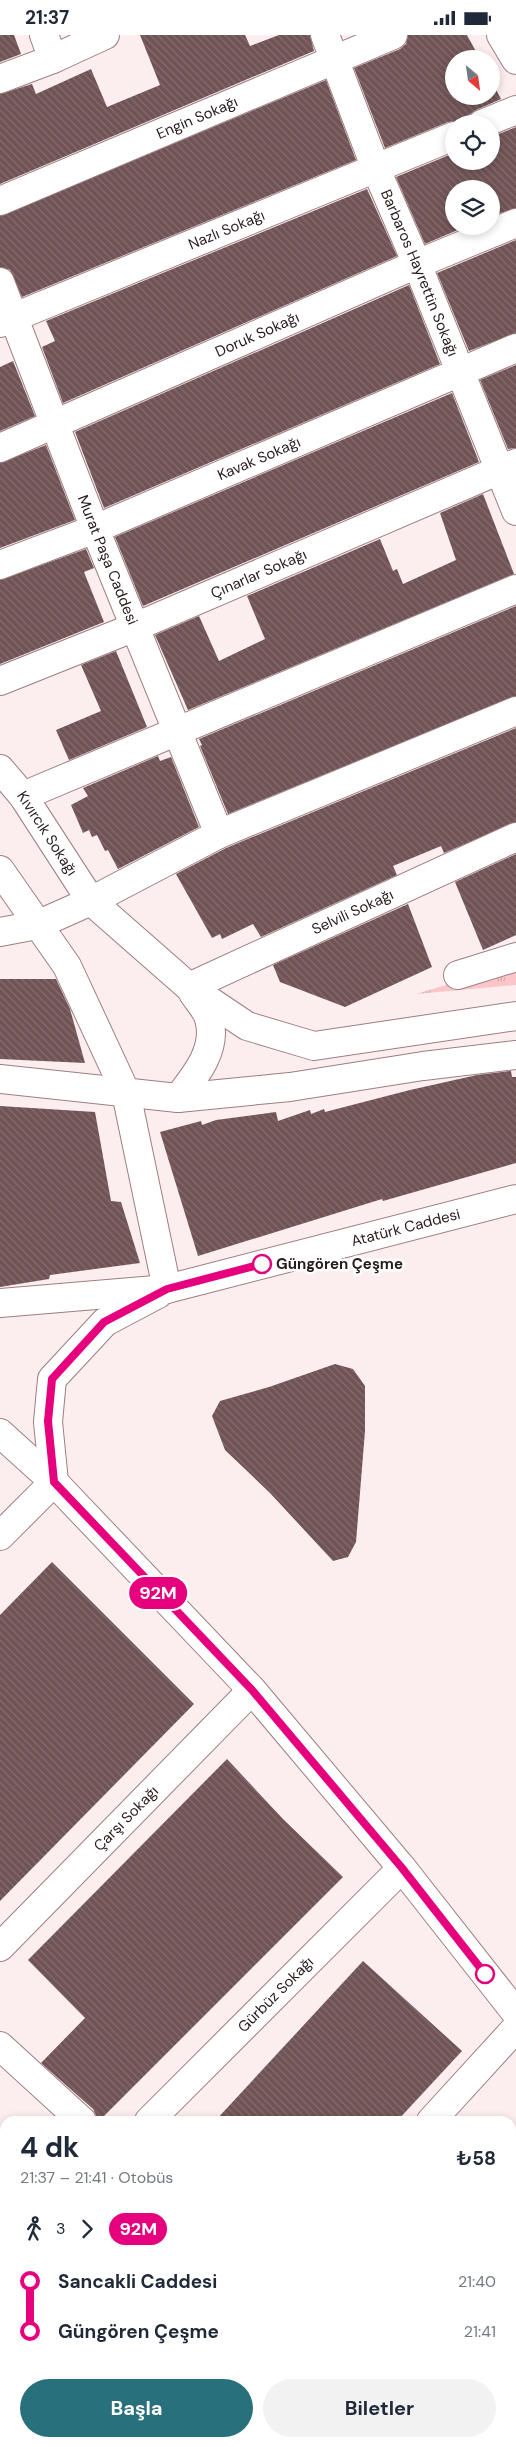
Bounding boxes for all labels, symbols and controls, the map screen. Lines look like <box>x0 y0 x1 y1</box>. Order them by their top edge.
text: 21:37 <box>25 5 69 30</box>
north arrow <box>445 50 500 105</box>
map controls <box>445 50 500 235</box>
street label: Engin Sokağı <box>153 92 241 144</box>
button: locate <box>445 115 500 170</box>
button: layers <box>445 180 500 235</box>
street label: Barbaros Hayrettin Sokağı <box>376 186 463 359</box>
street label: Nazlı Sokağı <box>185 205 268 254</box>
street label: Doruk Sokağı <box>212 307 302 362</box>
street label: Kavak Sokağı <box>214 432 304 485</box>
street label: Murat Paşa Caddesi <box>73 492 143 628</box>
street label: Çınarlar Sokağı <box>208 544 310 603</box>
street label: Kıvırcık Sokağı <box>12 787 82 880</box>
street label: Selvili Sokağı <box>309 885 397 939</box>
street label: Atatürk Caddesi <box>349 1204 462 1251</box>
marker: Güngören Çeşme <box>252 1254 272 1274</box>
place label: Güngören Çeşme <box>276 1254 403 1274</box>
line badge: 92M <box>129 1577 187 1609</box>
text: 92M <box>139 1581 177 1605</box>
street label: Çarşı Sokağı <box>89 1781 163 1856</box>
street label: Gürbüz Sokağı <box>233 1952 318 2037</box>
unlabelled marker <box>475 1964 495 1984</box>
text: 4 dk <box>20 2129 79 2166</box>
text: ₺58 <box>456 2146 496 2171</box>
text: 21:37 – 21:41 · Otobüs <box>20 2167 173 2188</box>
icon: walk <box>20 2215 48 2243</box>
icon: forward <box>73 2215 101 2243</box>
text: 92M <box>119 2217 157 2241</box>
text: 3 <box>56 2218 65 2239</box>
text: Sancakli Caddesi <box>58 2269 217 2294</box>
text: 21:40 <box>458 2271 496 2292</box>
text: Güngören Çeşme <box>58 2319 219 2344</box>
text: 21:41 <box>464 2321 496 2342</box>
button: Başla <box>20 2379 253 2437</box>
button: Biletler <box>263 2379 496 2437</box>

